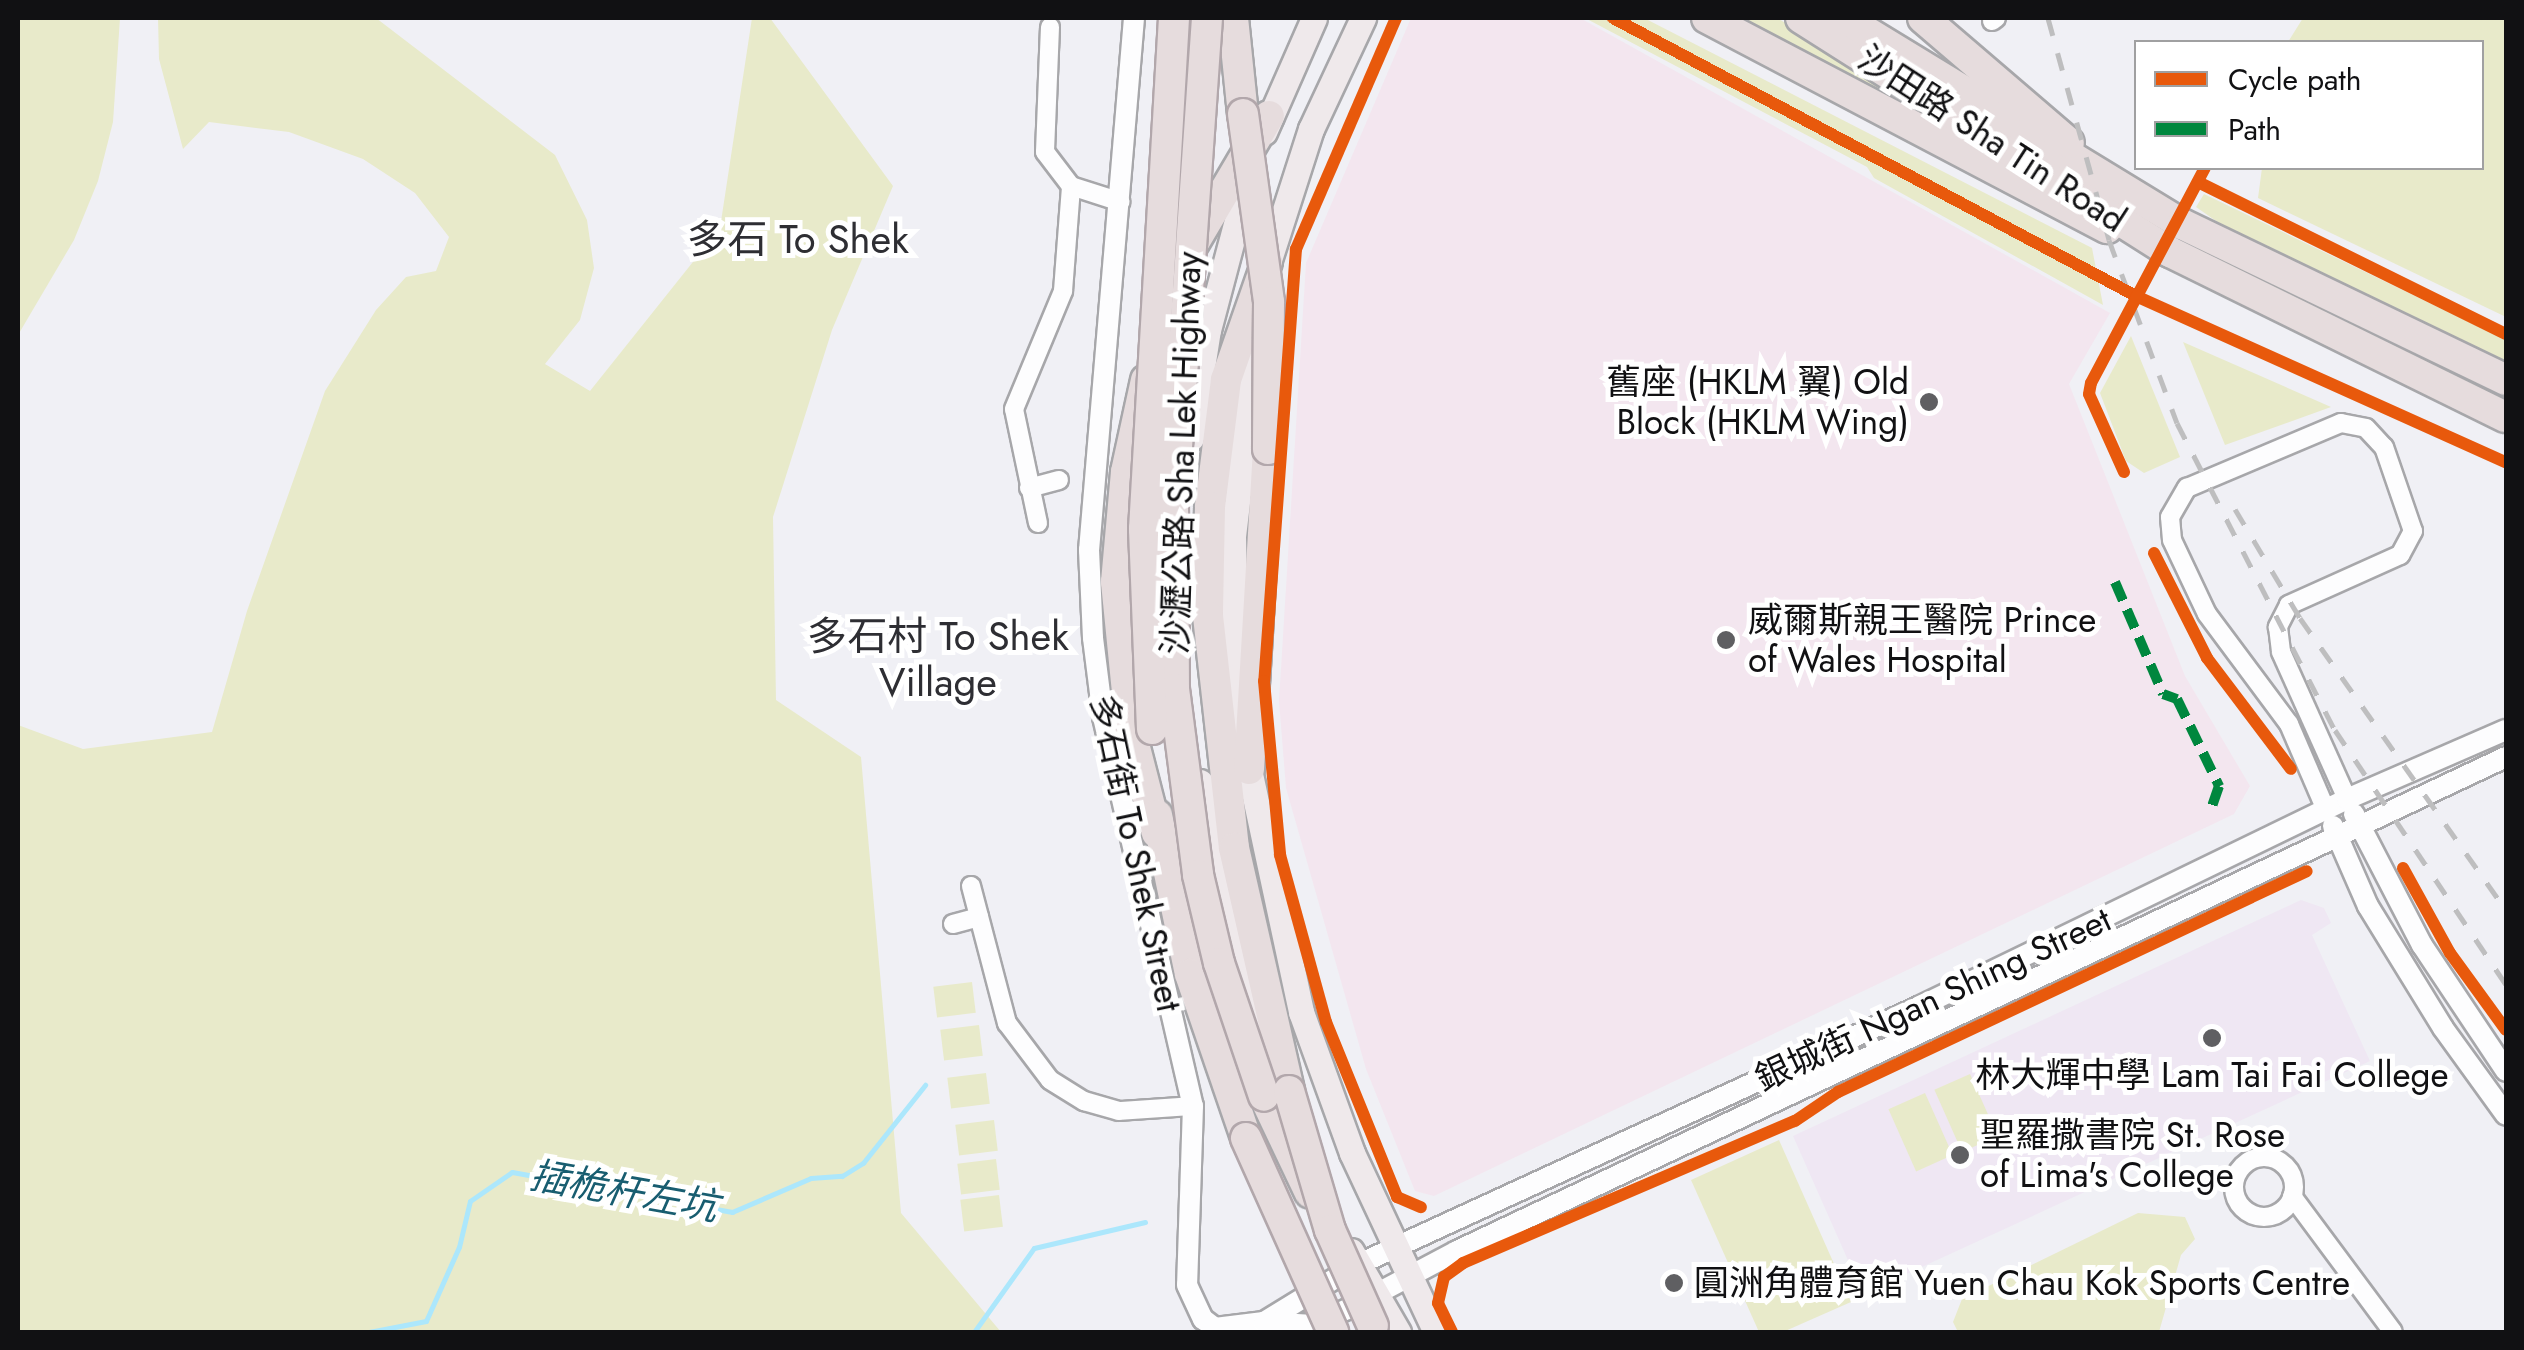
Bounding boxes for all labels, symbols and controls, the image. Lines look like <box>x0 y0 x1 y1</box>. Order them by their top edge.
street label: 沙田路 Sha Tin Road <box>1851 37 2133 241</box>
legend <box>2134 40 2484 170</box>
text: Cycle path <box>2228 58 2361 101</box>
text: Path <box>2228 108 2281 151</box>
district label: 多石 To Shek <box>687 215 909 263</box>
street label: 沙瀝公路 Sha Lek Highway <box>1154 251 1210 655</box>
place label: 舊座 (HKLM 翼) Old Block (HKLM Wing) <box>1606 361 1909 443</box>
marker: 舊座 (HKLM 翼) Old Block (HKLM Wing) <box>1918 391 1940 413</box>
place label: 威爾斯親王醫院 Prince of Wales Hospital <box>1748 599 2096 681</box>
district label: 多石村 To Shek Village <box>807 612 1069 706</box>
marker: 威爾斯親王醫院 Prince of Wales Hospital <box>1713 627 1739 653</box>
street label: 多石街 To Shek Street <box>1082 691 1190 1015</box>
street label: 銀城街 Ngan Shing Street <box>1749 898 2117 1100</box>
marker: 林大輝中學 Lam Tai Fai College <box>2201 1027 2223 1049</box>
place label: 林大輝中學 Lam Tai Fai College <box>1975 1054 2449 1096</box>
place label: 聖羅撒書院 St. Rose of Lima's College <box>1980 1114 2285 1196</box>
marker: 聖羅撒書院 St. Rose of Lima's College <box>1949 1144 1971 1166</box>
water label: 插桅杆左坑 <box>526 1152 722 1230</box>
place label: 圓洲角體育館 Yuen Chau Kok Sports Centre <box>1694 1262 2350 1304</box>
marker: 圓洲角體育館 Yuen Chau Kok Sports Centre <box>1663 1272 1685 1294</box>

